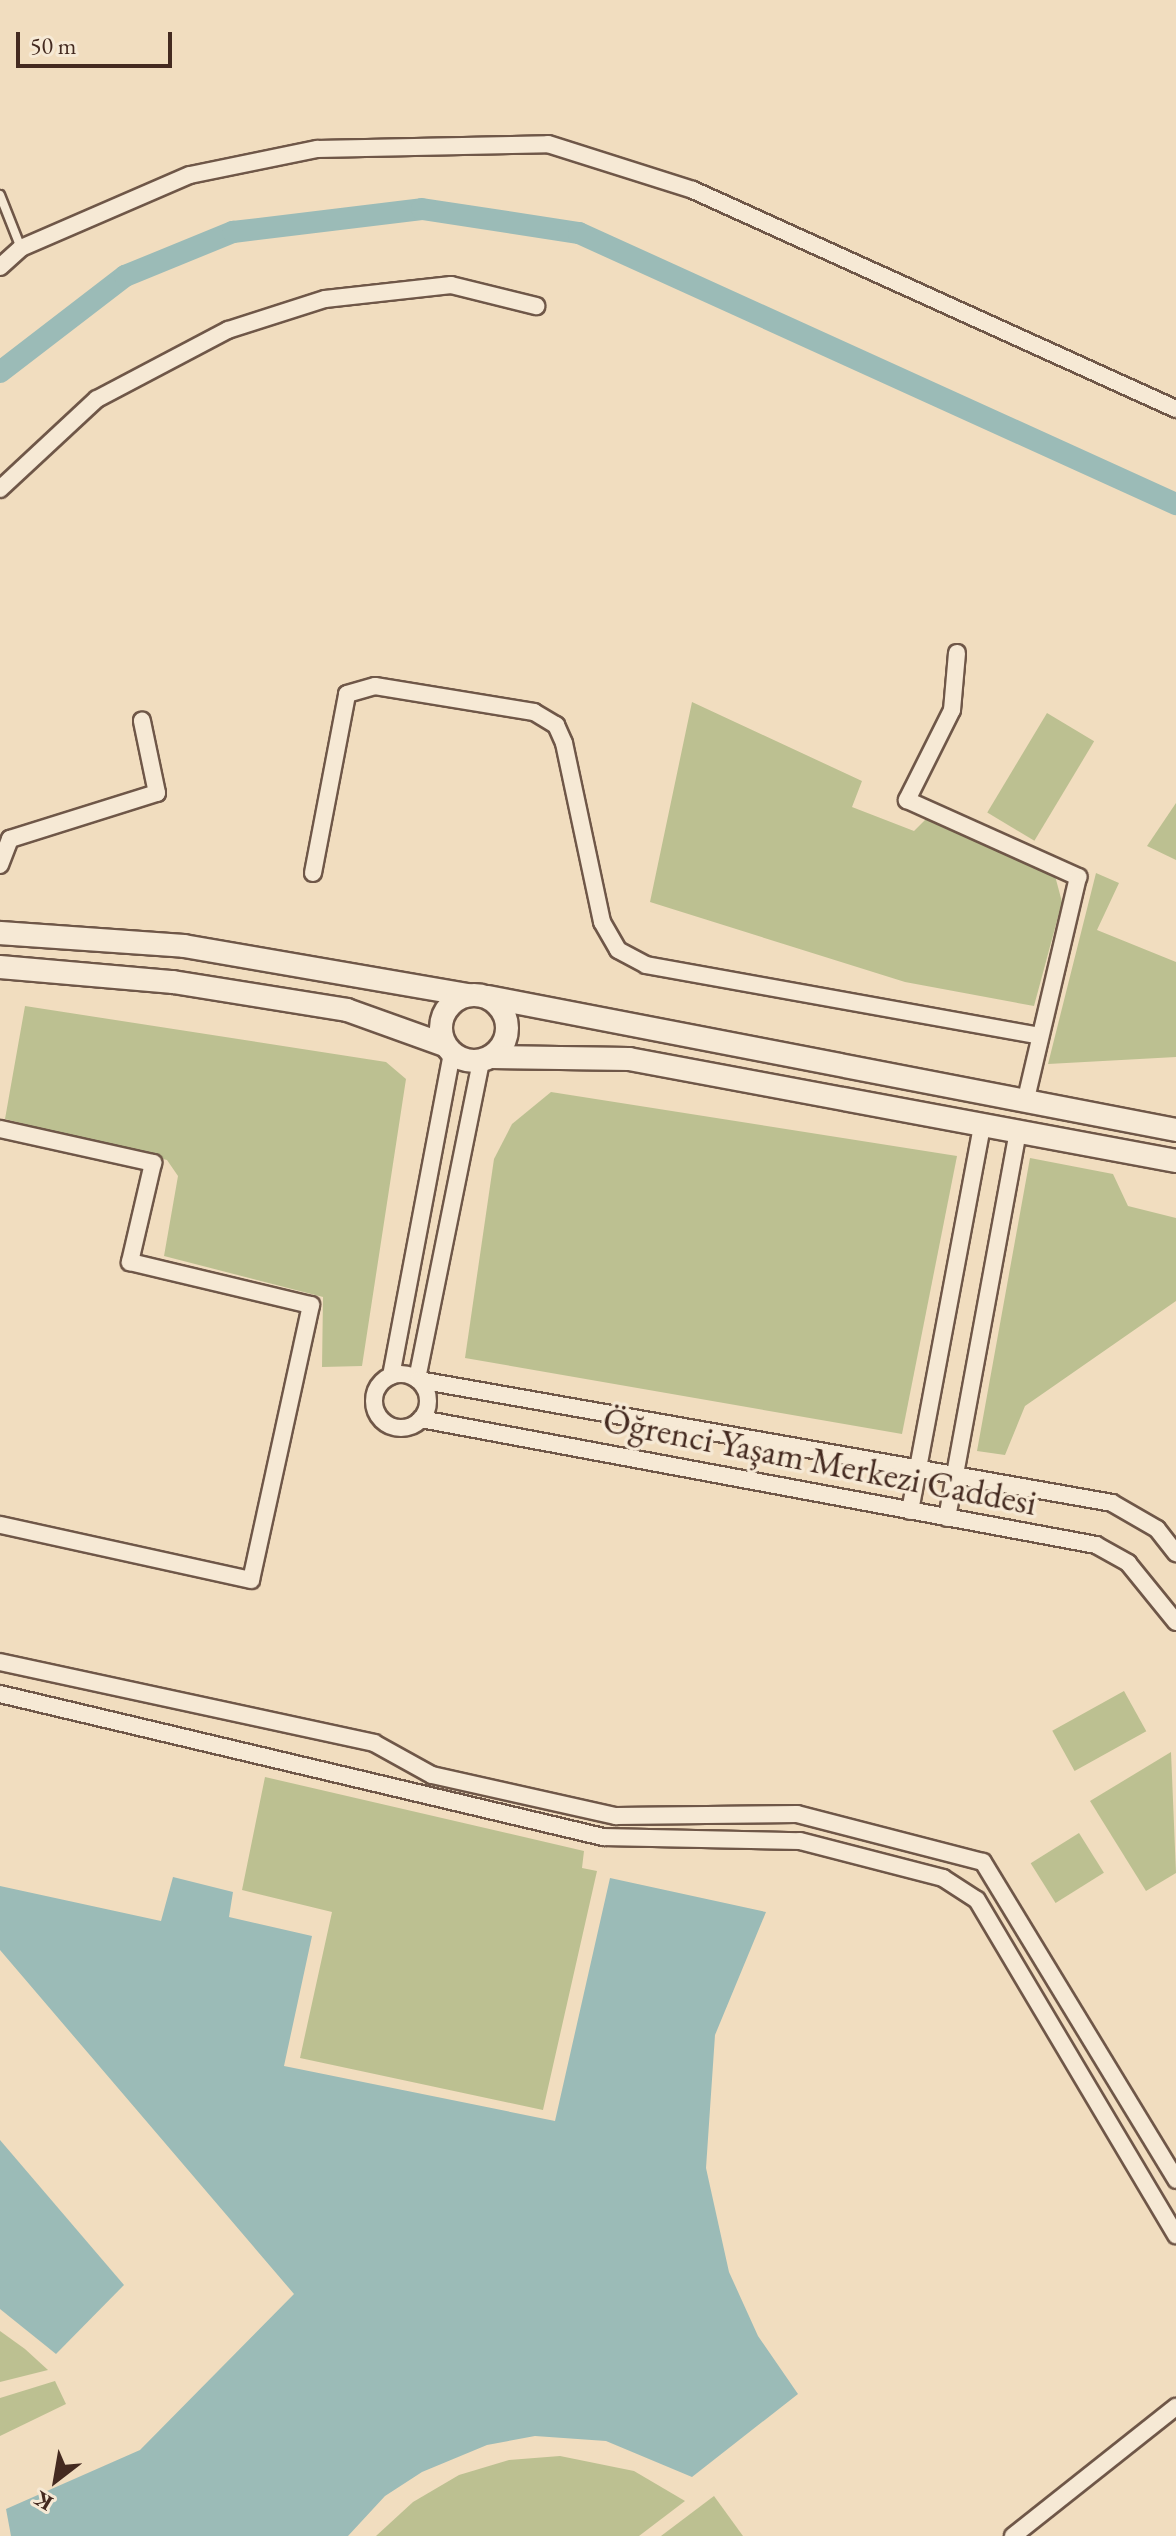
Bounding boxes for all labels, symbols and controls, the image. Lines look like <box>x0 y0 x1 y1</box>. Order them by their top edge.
scale bar <box>20 16 176 66</box>
text: 50 m <box>30 30 77 61</box>
street label: Öğrenci Yaşam Merkezi Caddesi <box>600 1398 1040 1524</box>
north arrow <box>16 2440 96 2520</box>
text: K <box>29 2484 58 2518</box>

